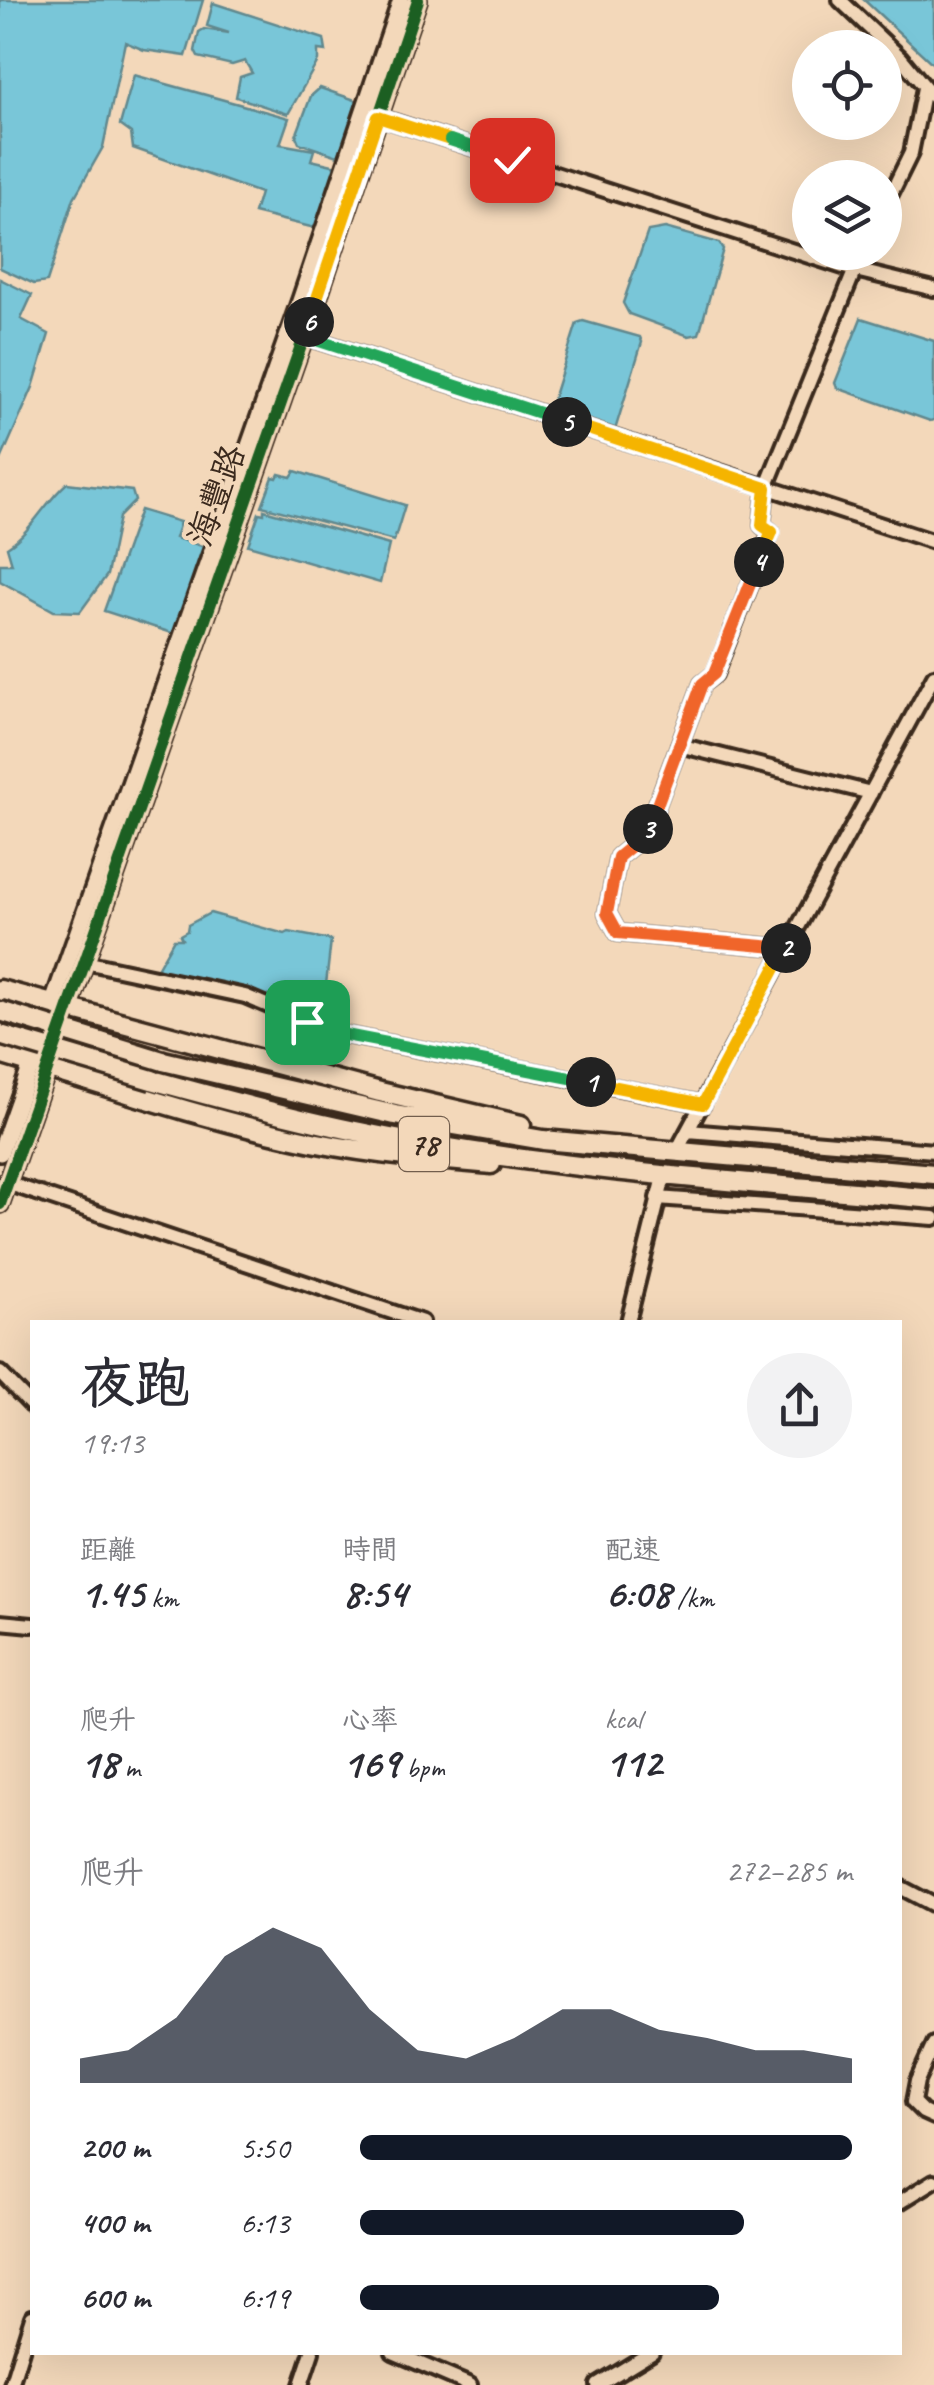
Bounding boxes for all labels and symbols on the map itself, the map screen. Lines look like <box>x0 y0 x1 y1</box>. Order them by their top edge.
pin <box>470 118 555 203</box>
pin: 6 <box>284 297 334 347</box>
pin: 5 <box>542 397 592 447</box>
street label: 海豐路 <box>177 438 256 552</box>
pin: 4 <box>734 537 784 587</box>
pin: 3 <box>623 804 673 854</box>
pin: 2 <box>761 923 811 973</box>
pin <box>265 980 350 1065</box>
pin: 1 <box>566 1057 616 1107</box>
road number: 78 <box>399 1117 449 1171</box>

